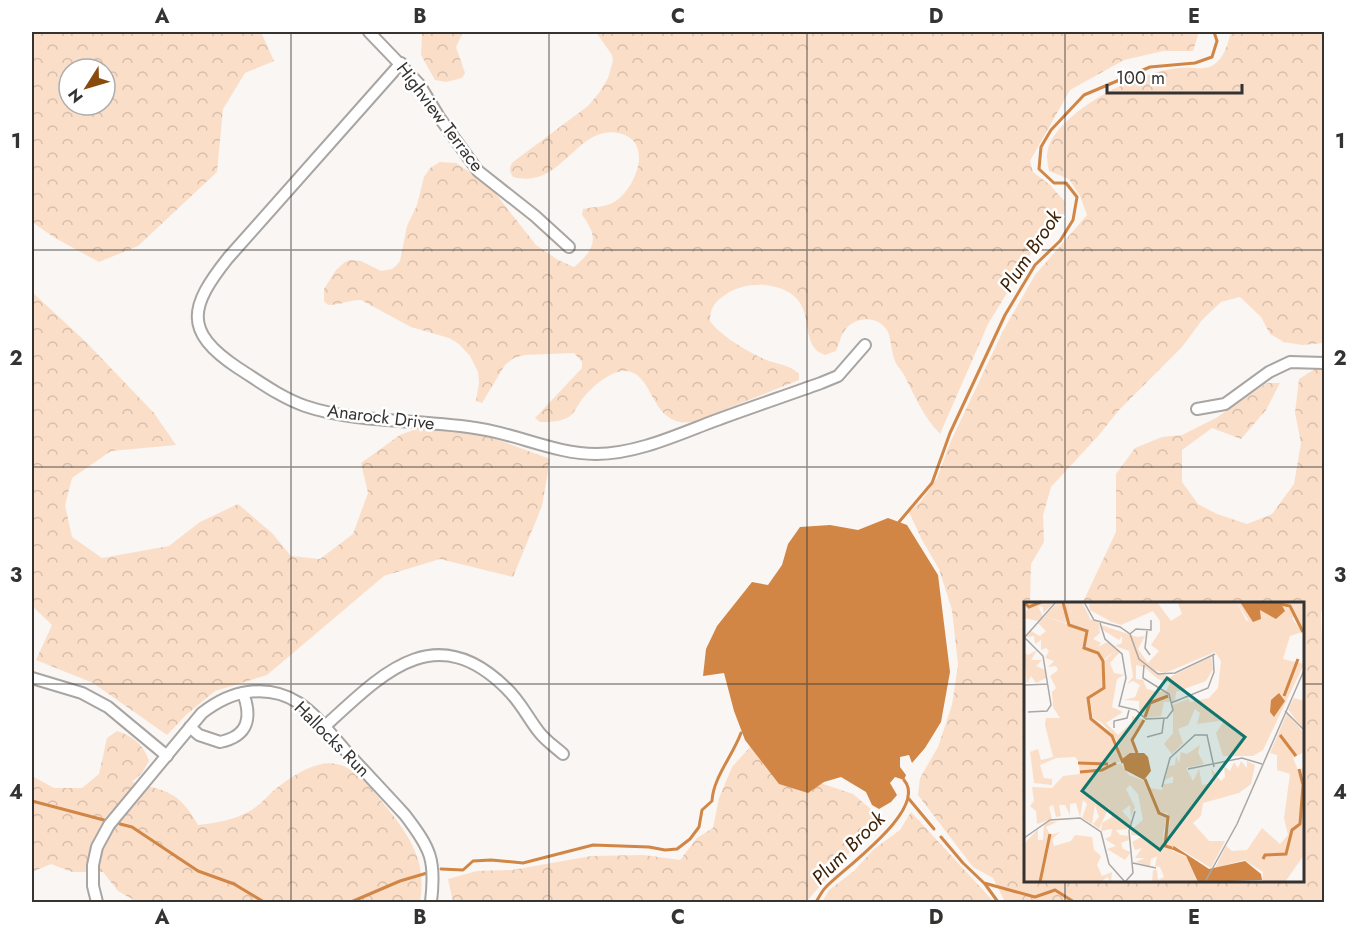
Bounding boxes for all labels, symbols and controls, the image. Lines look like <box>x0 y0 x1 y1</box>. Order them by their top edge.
text: A <box>154 2 170 31</box>
text: B <box>413 2 427 31</box>
text: C <box>671 2 685 31</box>
text: D <box>929 2 943 31</box>
text: E <box>1188 2 1200 31</box>
north arrow <box>57 57 117 117</box>
street label: Highview Terrace <box>390 57 490 177</box>
scale bar <box>1107 57 1242 95</box>
text: 100 m <box>1116 65 1165 91</box>
text: N <box>62 84 88 108</box>
text: 1 <box>11 127 21 156</box>
text: 1 <box>1335 127 1345 156</box>
water label: Plum Brook <box>992 203 1069 298</box>
text: 2 <box>9 344 23 373</box>
text: 2 <box>1333 344 1347 373</box>
street label: Anarock Drive <box>326 398 436 436</box>
text: 3 <box>10 561 22 590</box>
text: 3 <box>1334 561 1346 590</box>
inset map <box>1024 602 1305 883</box>
street label: Hallocks Run <box>288 695 376 783</box>
text: 4 <box>9 778 23 807</box>
text: 4 <box>1333 778 1347 807</box>
water label: Plum Brook <box>805 804 893 892</box>
text: A <box>154 903 170 932</box>
text: B <box>413 903 427 932</box>
text: C <box>671 903 685 932</box>
text: D <box>929 903 943 932</box>
text: E <box>1188 903 1200 932</box>

